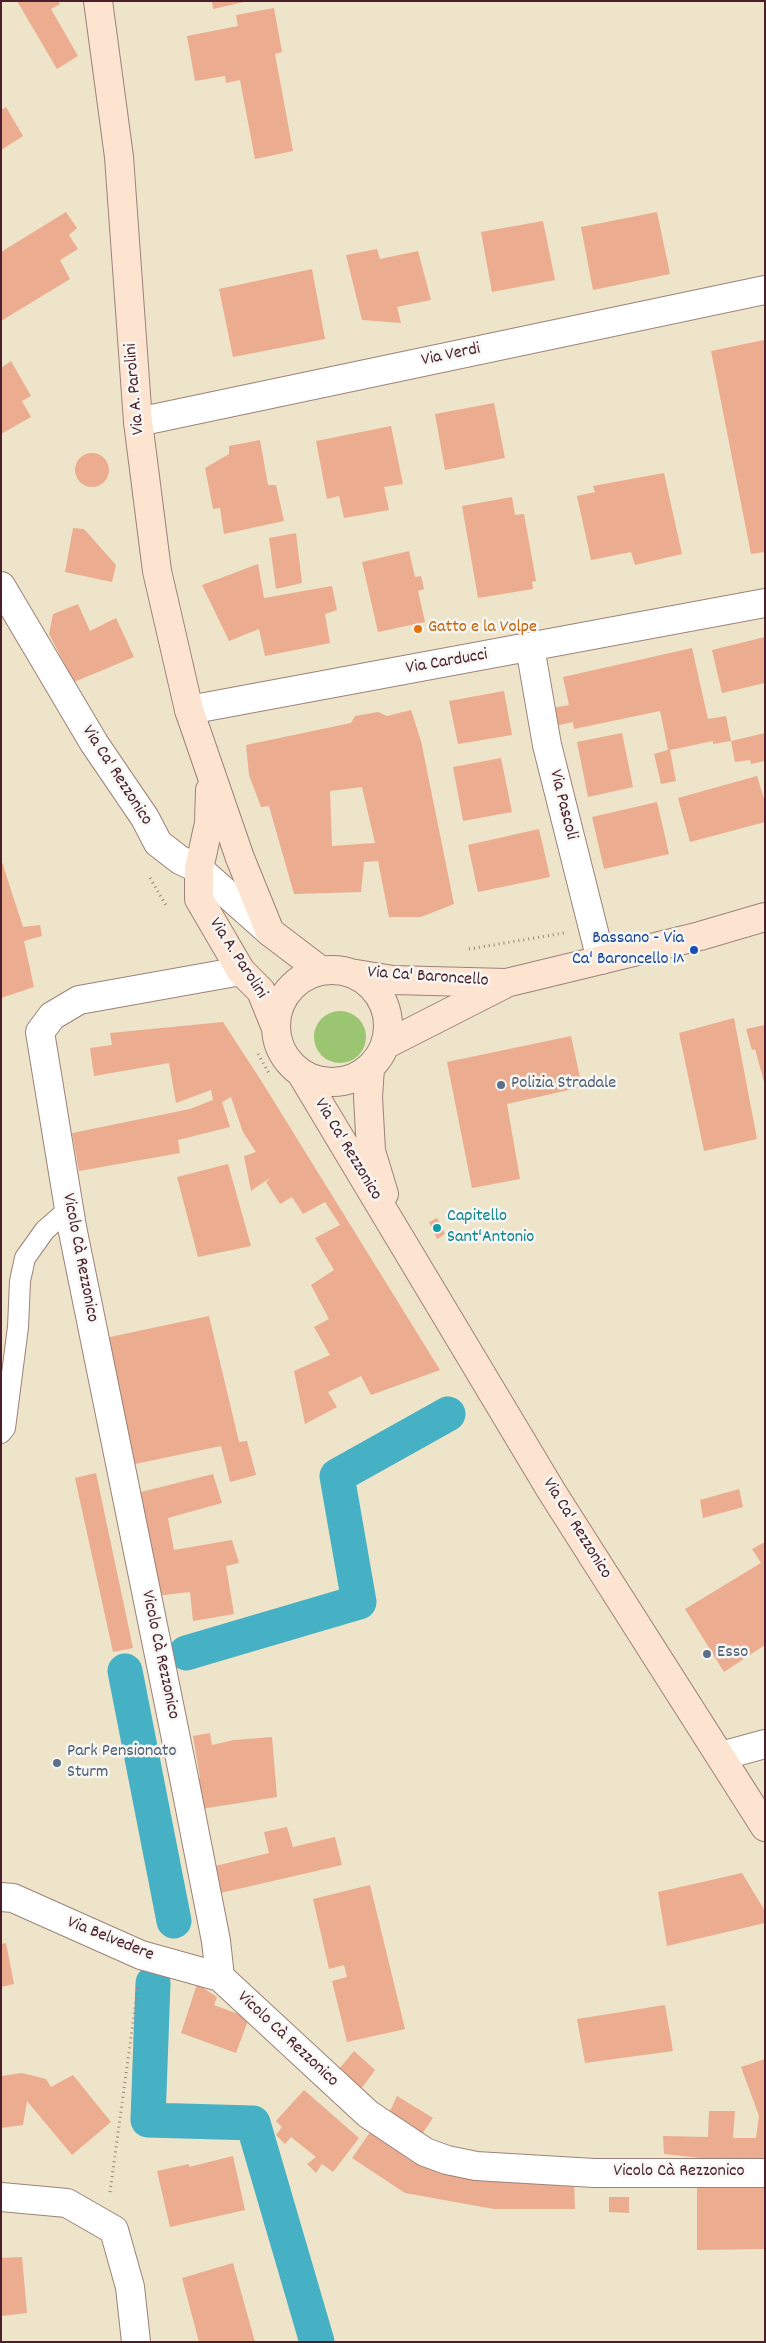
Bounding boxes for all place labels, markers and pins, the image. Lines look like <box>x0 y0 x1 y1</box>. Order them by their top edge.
place label: Gatto e la Volpe <box>428 618 537 640</box>
marker: Gatto e la Volpe <box>412 623 424 635</box>
place label: Bassano - Via Ca' Baroncello 1^ <box>572 929 684 972</box>
marker: Bassano - Via Ca' Baroncello 1^ <box>688 944 700 956</box>
place label: Polizia Stradale <box>511 1074 616 1096</box>
marker: Polizia Stradale <box>495 1079 507 1091</box>
place label: Capitello Sant'Antonio <box>447 1207 534 1250</box>
marker: Capitello Sant'Antonio <box>431 1222 443 1234</box>
place label: Esso <box>717 1643 748 1665</box>
marker: Esso <box>701 1648 713 1660</box>
place label: Park Pensionato Sturm <box>67 1742 176 1785</box>
marker: Park Pensionato Sturm <box>51 1757 63 1769</box>

